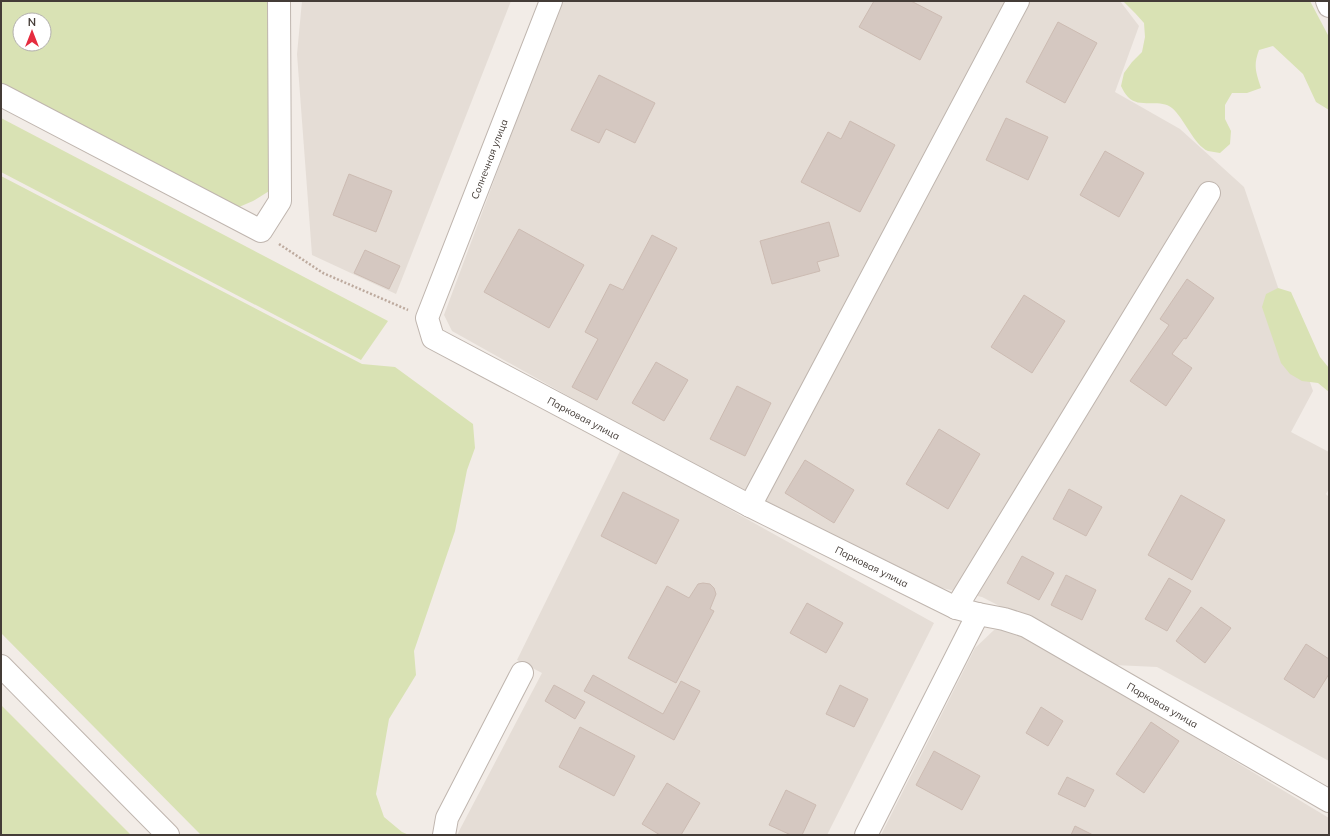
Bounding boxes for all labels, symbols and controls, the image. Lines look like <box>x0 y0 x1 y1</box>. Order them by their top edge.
north arrow <box>12 12 52 52</box>
text: N <box>28 15 36 29</box>
street label: Солнечная улица <box>468 117 511 201</box>
street label: Парковая улица <box>545 394 622 443</box>
street label: Парковая улица <box>833 543 910 590</box>
street label: Парковая улица <box>1124 680 1200 731</box>

